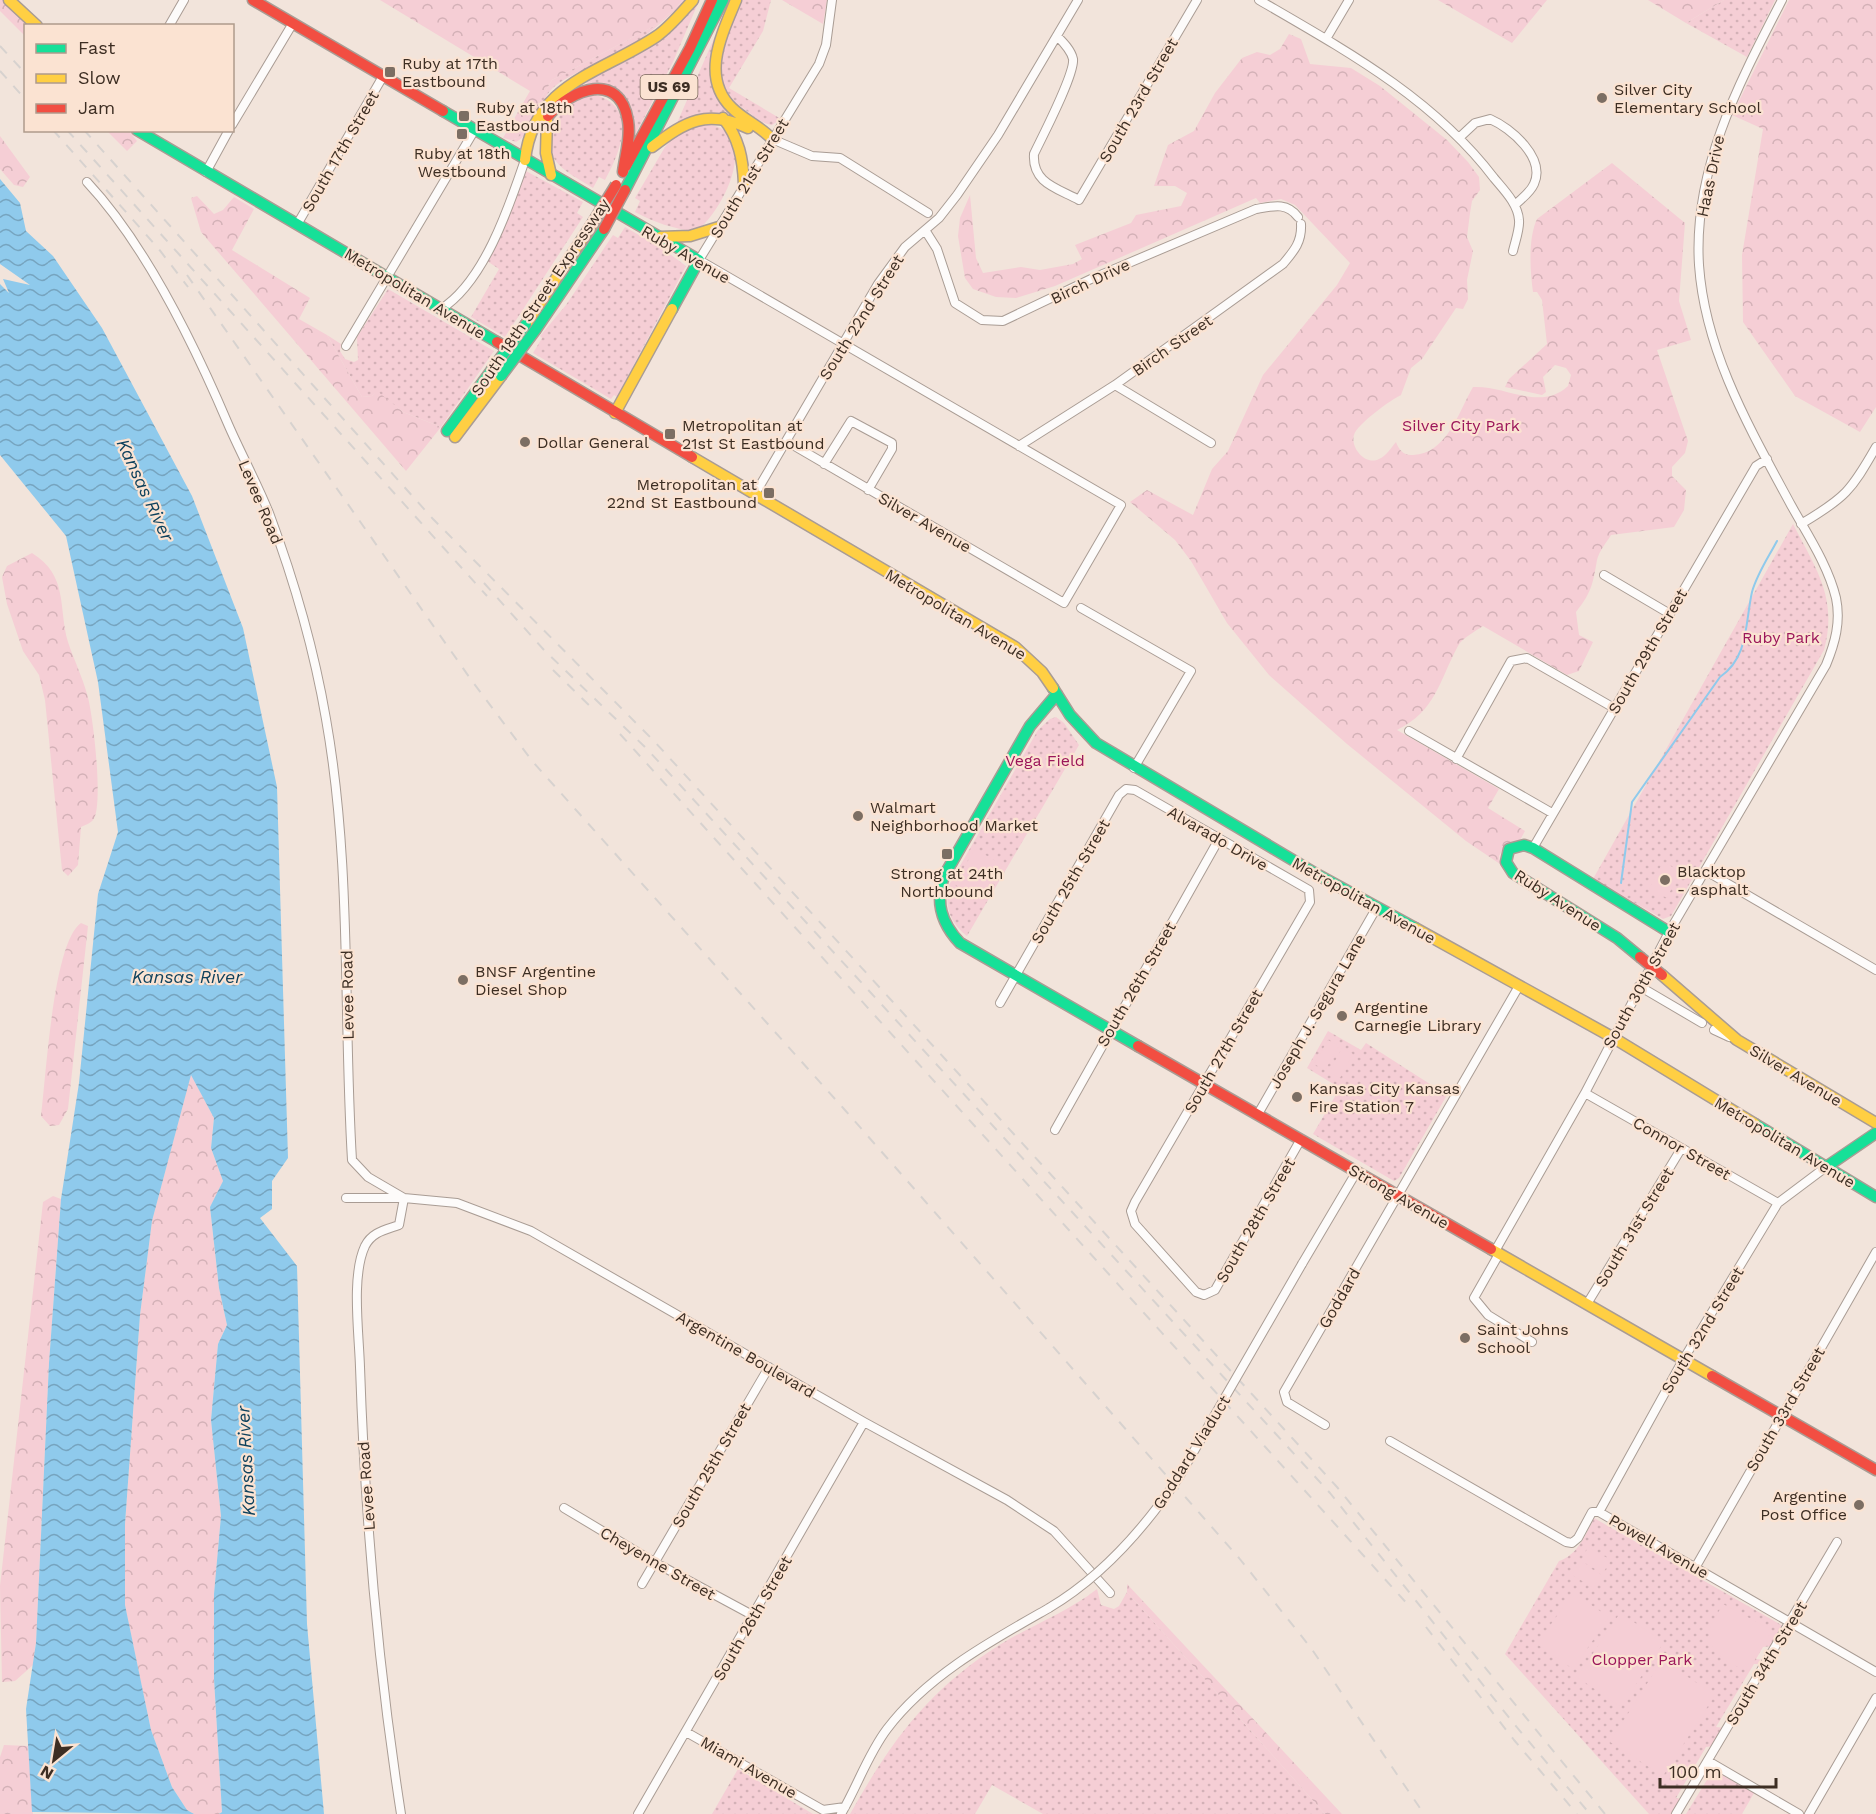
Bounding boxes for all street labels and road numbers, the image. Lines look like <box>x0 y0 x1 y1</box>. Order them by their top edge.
street label: South 23rd Street <box>1095 34 1182 166</box>
road number: US 69 <box>640 75 698 99</box>
street label: South 17th Street <box>298 87 383 215</box>
street label: South 21st Street <box>706 115 793 241</box>
street label: Haas Drive <box>1693 133 1728 219</box>
street label: South 18th Street Expressway <box>467 194 614 400</box>
street label: Ruby Avenue <box>638 221 734 288</box>
street label: Metropolitan Avenue <box>341 244 489 343</box>
street label: South 22nd Street <box>815 251 908 383</box>
street label: Birch Drive <box>1048 255 1133 308</box>
street label: Birch Street <box>1129 311 1216 380</box>
street label: Levee Road <box>234 457 287 547</box>
street label: Silver Avenue <box>875 488 975 557</box>
street label: Metropolitan Avenue <box>882 565 1030 664</box>
street label: South 29th Street <box>1604 585 1691 717</box>
street label: Alvarado Drive <box>1164 802 1271 875</box>
street label: South 25th Street <box>1027 815 1114 947</box>
street label: Metropolitan Avenue <box>1289 853 1439 948</box>
street label: Ruby Avenue <box>1511 865 1605 935</box>
street label: South 26th Street <box>1093 918 1180 1050</box>
street label: South 30th Street <box>1599 919 1684 1052</box>
street label: Joseph J. Segura Lane <box>1265 930 1370 1092</box>
street label: Levee Road <box>337 950 358 1040</box>
street label: South 27th Street <box>1180 986 1267 1117</box>
street label: Silver Avenue <box>1746 1040 1845 1110</box>
street label: Metropolitan Avenue <box>1711 1093 1859 1192</box>
street label: Connor Street <box>1629 1113 1734 1184</box>
street label: South 28th Street <box>1212 1154 1299 1286</box>
street label: Strong Avenue <box>1345 1160 1452 1233</box>
street label: South 31st Street <box>1591 1164 1678 1290</box>
street label: South 32nd Street <box>1657 1263 1748 1397</box>
street label: Goddard <box>1315 1265 1364 1332</box>
street label: Argentine Boulevard <box>673 1307 819 1402</box>
street label: South 33rd Street <box>1742 1343 1829 1475</box>
street label: Goddard Viaduct <box>1149 1392 1234 1513</box>
street label: South 25th Street <box>668 1399 755 1531</box>
street label: Levee Road <box>354 1441 379 1531</box>
street label: Powell Avenue <box>1606 1510 1712 1583</box>
street label: Cheyenne Street <box>597 1523 719 1604</box>
street label: South 26th Street <box>709 1552 796 1684</box>
street label: South 34th Street <box>1722 1598 1811 1729</box>
street label: Miami Avenue <box>697 1732 800 1803</box>

